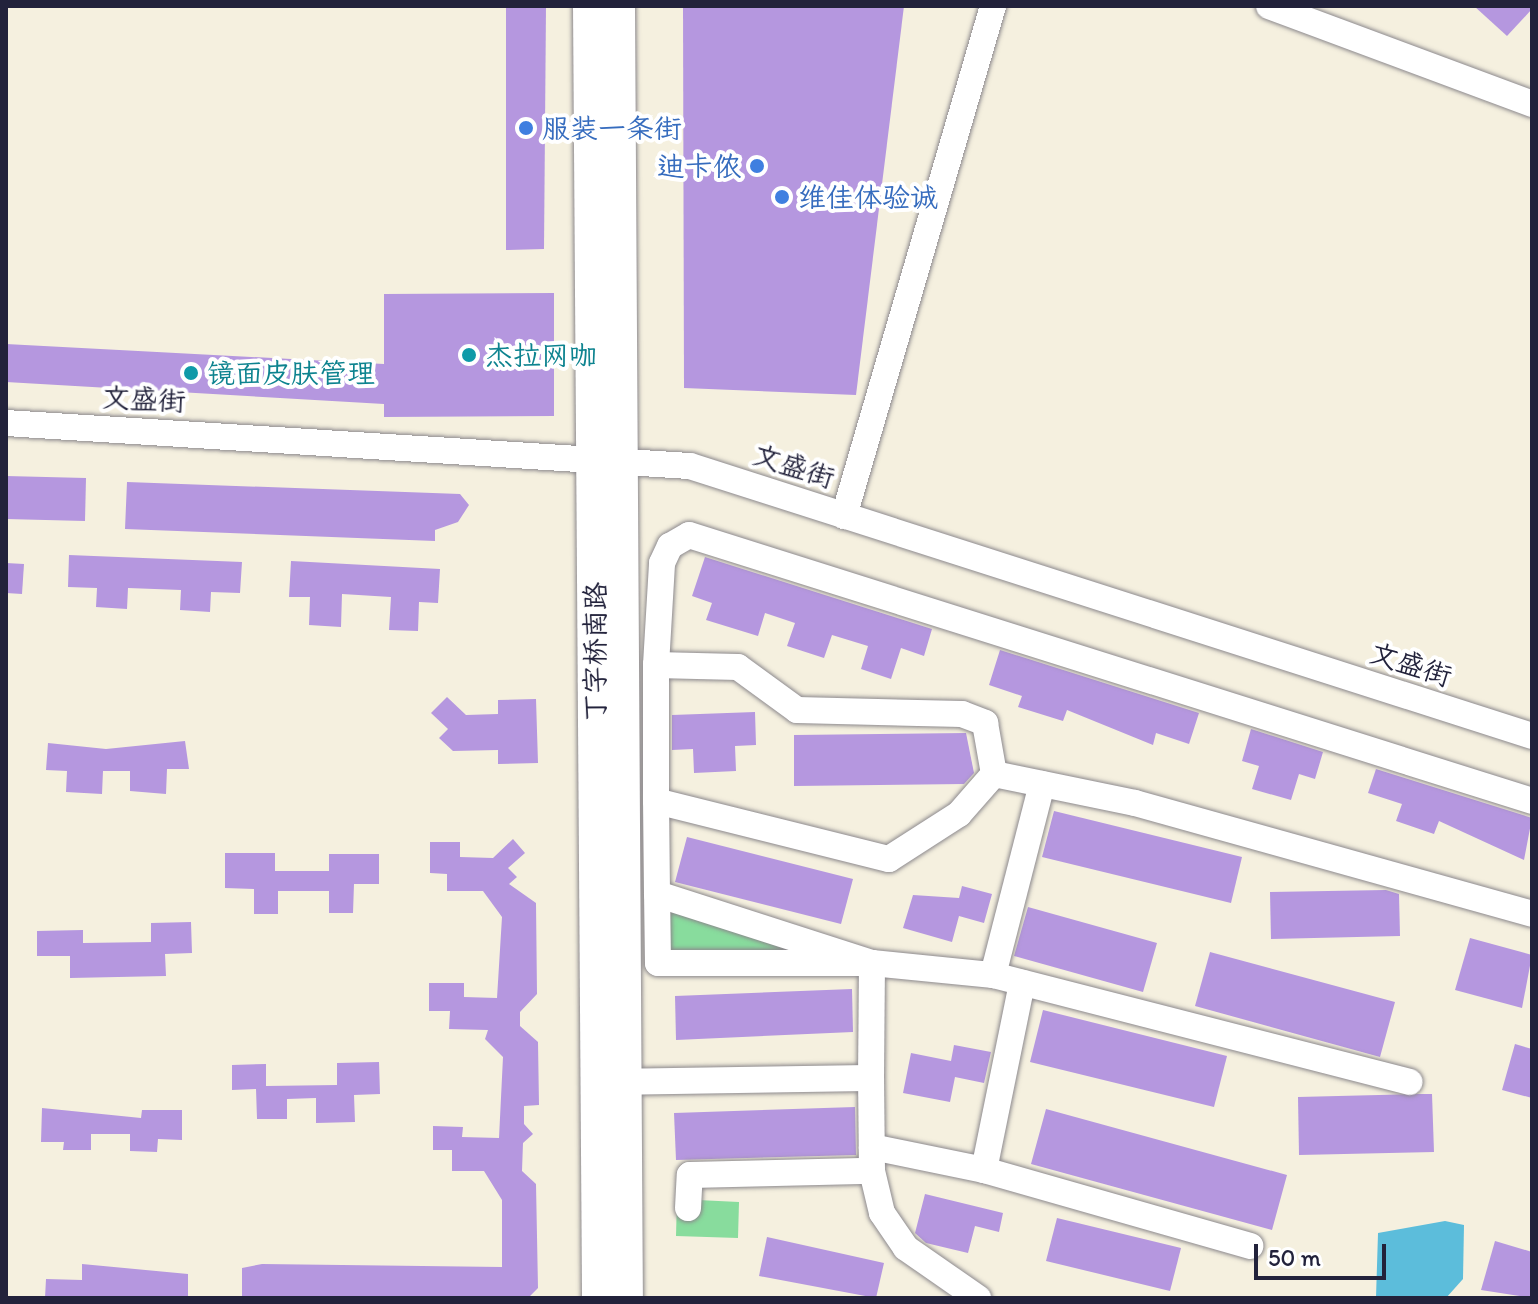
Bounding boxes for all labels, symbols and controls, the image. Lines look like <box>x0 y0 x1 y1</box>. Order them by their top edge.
place label: 服装一条街 <box>542 111 682 145</box>
marker: 服装一条街 <box>517 119 535 137</box>
place label: 迪卡侬 <box>657 149 741 183</box>
marker: 迪卡侬 <box>748 157 766 175</box>
place label: 维佳体验诚 <box>798 180 938 214</box>
marker: 维佳体验诚 <box>773 188 791 206</box>
place label: 杰拉网咖 <box>485 338 597 372</box>
marker: 杰拉网咖 <box>460 346 478 364</box>
place label: 镜面皮肤管理 <box>207 356 375 390</box>
marker: 镜面皮肤管理 <box>182 364 200 382</box>
street label: 文盛街 <box>101 380 187 418</box>
street label: 文盛街 <box>749 437 839 495</box>
street label: 丁字桥南路 <box>578 582 612 722</box>
street label: 文盛街 <box>1366 635 1456 693</box>
scale bar <box>1258 1228 1390 1278</box>
text: 50 m <box>1268 1243 1321 1272</box>

